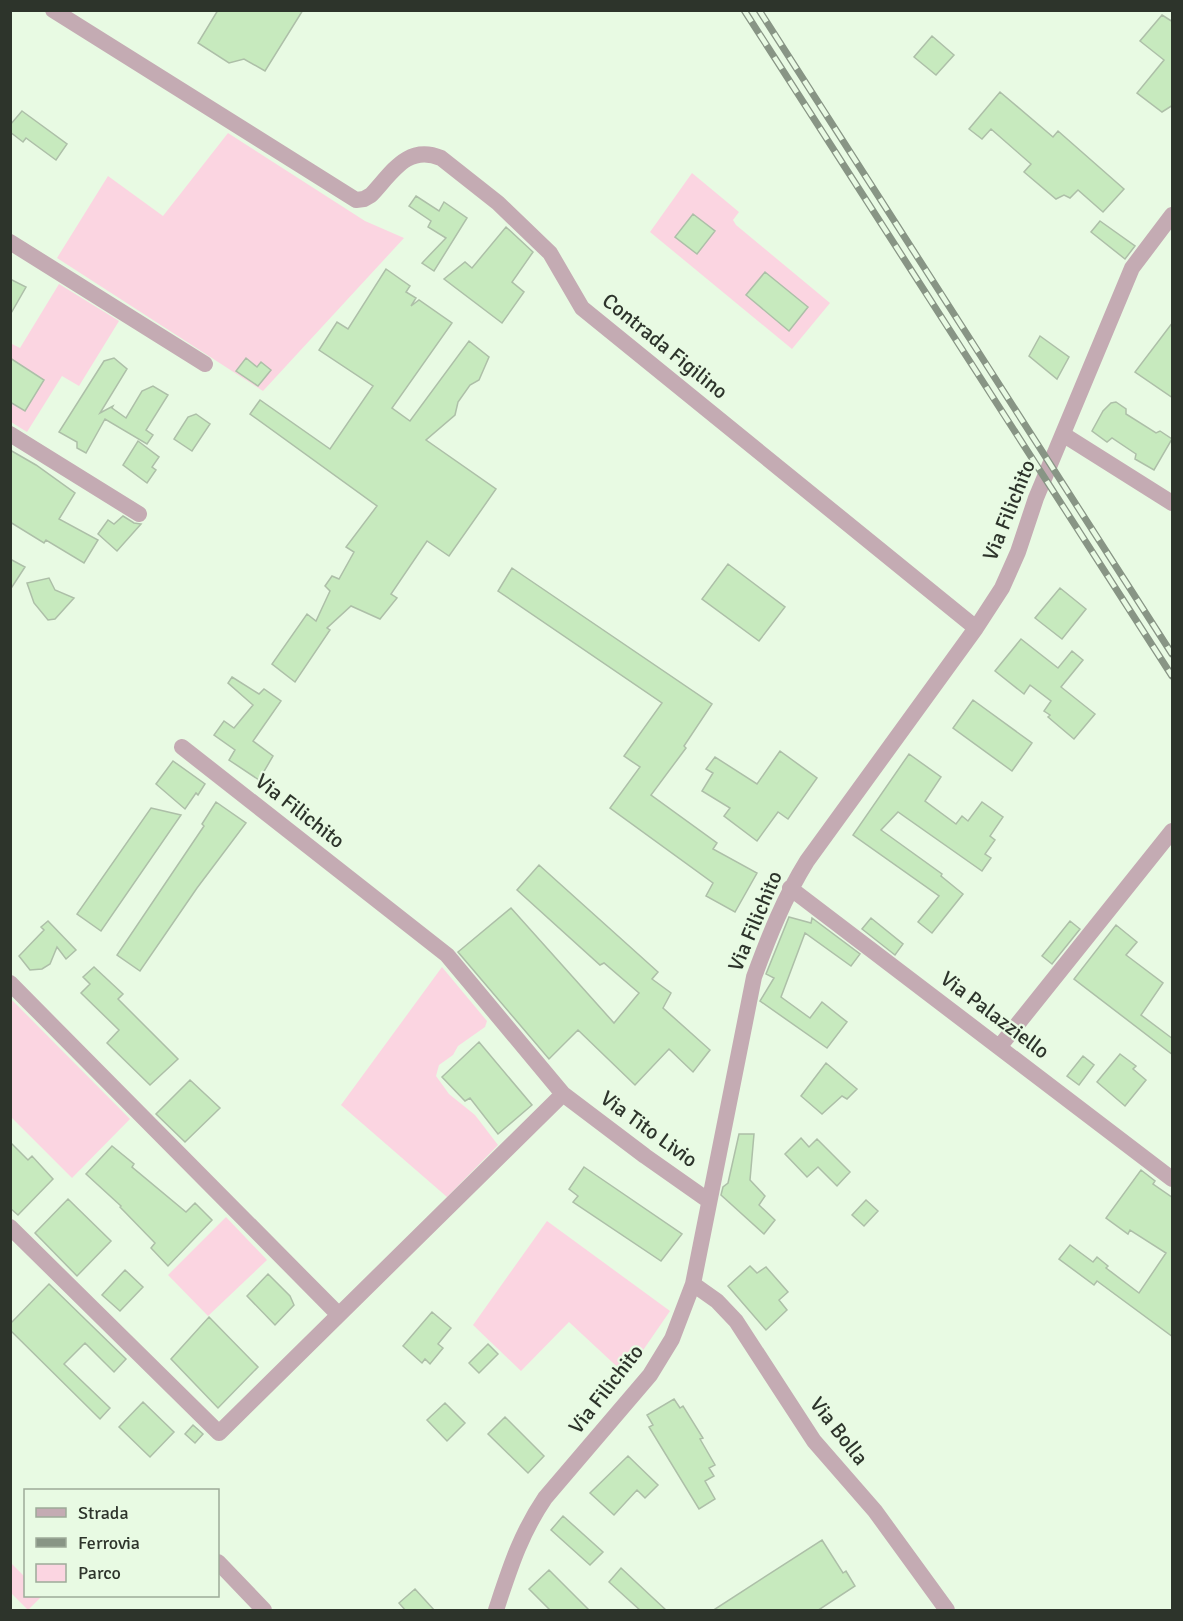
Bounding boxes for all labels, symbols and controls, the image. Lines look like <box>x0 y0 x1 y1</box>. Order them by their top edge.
street label: Contrada Figilino <box>597 287 733 405</box>
street label: Via Filichito <box>977 456 1041 564</box>
street label: Via Filichito <box>250 768 350 854</box>
street label: Via Filichito <box>722 867 788 975</box>
street label: Via Palazziello <box>935 966 1055 1064</box>
street label: Via Tito Livio <box>595 1085 703 1173</box>
street label: Via Filichito <box>563 1339 649 1439</box>
street label: Via Bolla <box>804 1392 874 1470</box>
legend <box>24 1489 219 1597</box>
text: Strada <box>78 1502 129 1524</box>
text: Ferrovia <box>78 1532 140 1554</box>
text: Parco <box>78 1562 121 1584</box>

